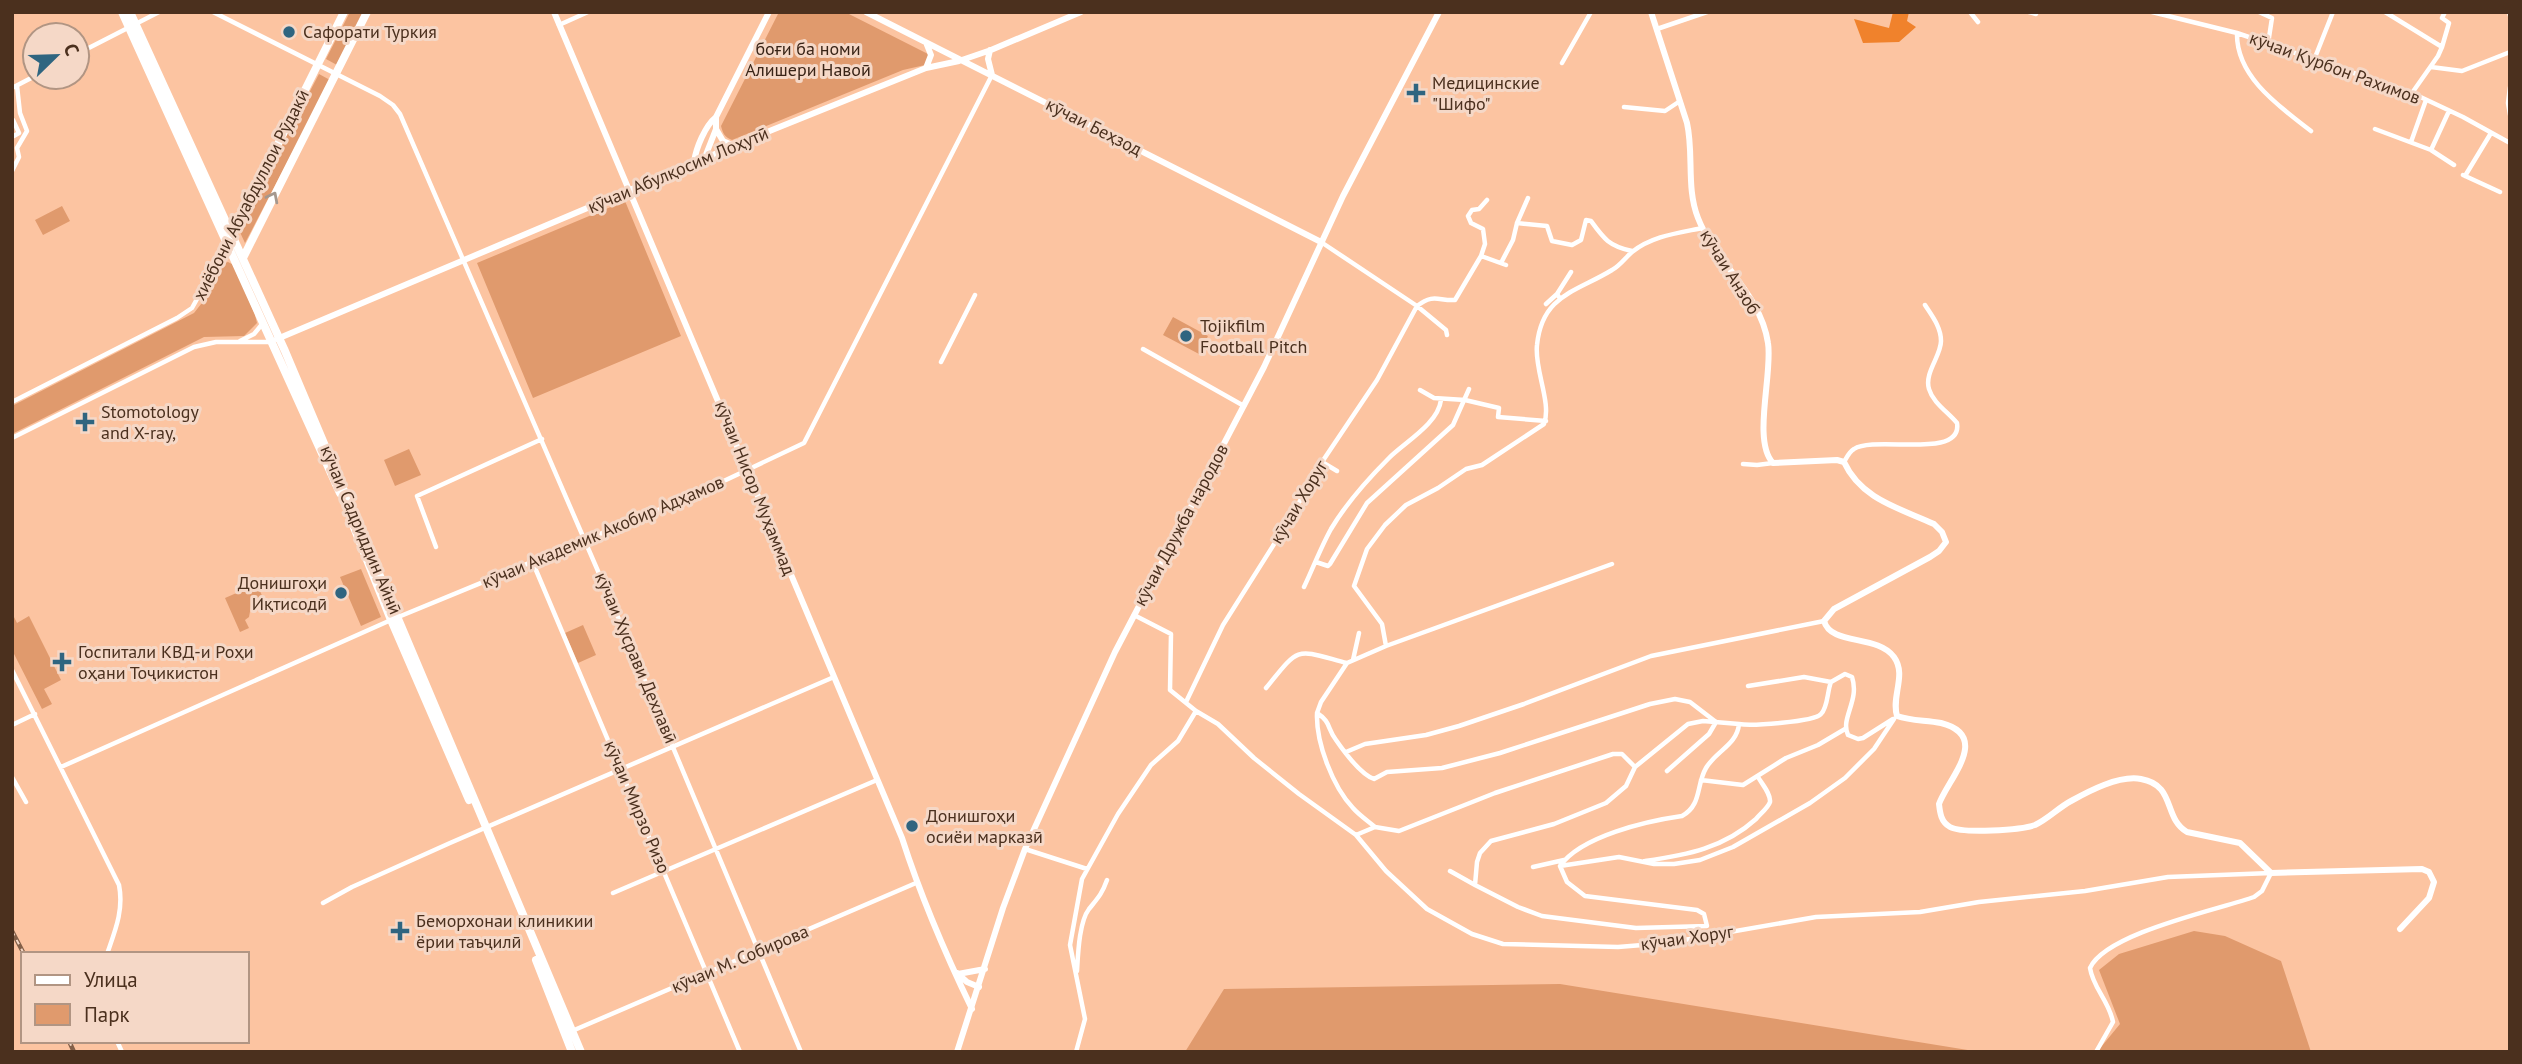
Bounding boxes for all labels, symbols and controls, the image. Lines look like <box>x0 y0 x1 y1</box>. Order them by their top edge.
place label: Сафорати Туркия <box>303 20 437 43</box>
north arrow <box>21 21 91 91</box>
marker: Сафорати Туркия <box>281 24 297 40</box>
street label: кӯчаи Курбон Рахимов <box>2247 26 2424 109</box>
park label: боғи ба номи Алишери Навоӣ <box>745 37 871 81</box>
text: С <box>59 40 85 59</box>
place label: Медицинские "Шифо" <box>1432 71 1540 115</box>
marker: Медицинские "Шифо" <box>1406 83 1426 103</box>
street label: хиёбони Абуабдуллои Рӯдакӣ <box>187 85 314 304</box>
street label: кӯчаи Беҳзод <box>1042 92 1146 161</box>
street label: кӯчаи Абулқосим Лоҳутӣ <box>584 121 772 218</box>
one-way arrow <box>265 192 279 204</box>
street label: кӯчаи Анзоб <box>1695 225 1766 319</box>
place label: Tojikfilm Football Pitch <box>1200 314 1307 358</box>
marker: Tojikfilm Football Pitch <box>1178 328 1194 344</box>
street label: кӯчаи Нисор Муҳаммад <box>710 397 801 579</box>
place label: Stomotology and X-ray, <box>101 400 199 444</box>
marker: Stomotology and X-ray, <box>75 412 95 432</box>
street label: кӯчаи Дружба народов <box>1128 440 1233 610</box>
street label: кӯчаи Садриддин Айнӣ <box>315 442 408 618</box>
street label: кӯчаи Хоруг <box>1265 455 1333 548</box>
street label: кӯчаи Академик Акобир Адҳамов <box>478 470 727 593</box>
street label: кӯчаи Хусрави Дехлавӣ <box>590 569 683 747</box>
place label: Донишгоҳи Иқтисодӣ <box>238 571 327 615</box>
marker: Донишгоҳи Иқтисодӣ <box>333 585 349 601</box>
place label: Госпитали КВД-и Роҳи оҳани Тоҷикистон <box>78 640 254 684</box>
marker: Госпитали КВД-и Роҳи оҳани Тоҷикистон <box>52 652 72 672</box>
street label: кӯчаи Мирзо Ризо <box>599 737 676 877</box>
place label: Донишгоҳи осиёи марказӣ <box>926 804 1043 848</box>
marker: Донишгоҳи осиёи марказӣ <box>904 818 920 834</box>
place label: Беморхонаи клиникии ёрии таъҷилӣ <box>416 909 593 953</box>
street label: кӯчаи М. Собирова <box>668 919 812 998</box>
street label: кӯчаи Хоруг <box>1639 920 1735 955</box>
marker: Беморхонаи клиникии ёрии таъҷилӣ <box>390 921 410 941</box>
legend <box>21 952 248 1043</box>
text: Улица <box>84 966 138 993</box>
text: Парк <box>84 1001 130 1028</box>

